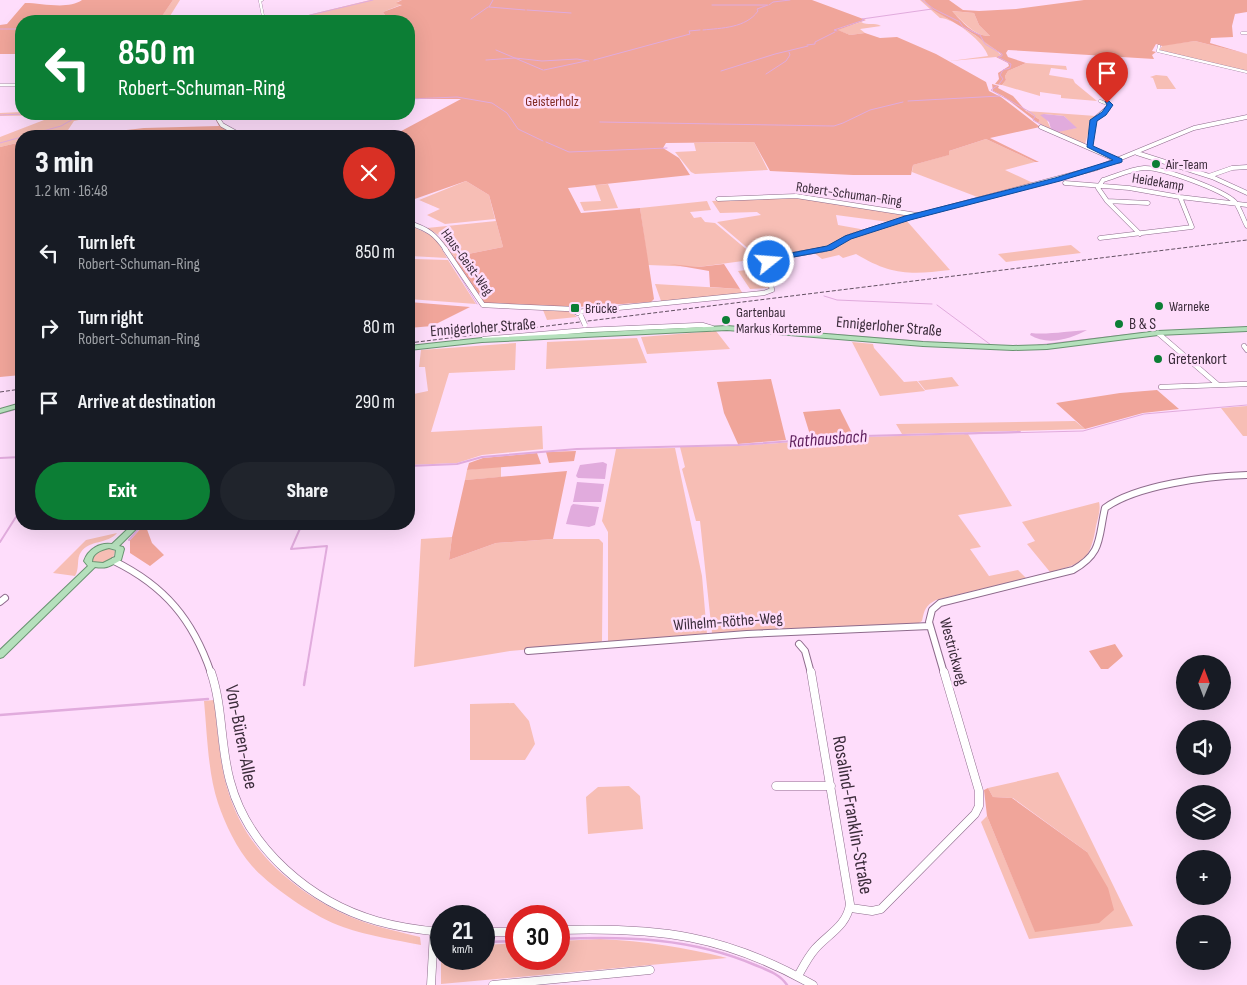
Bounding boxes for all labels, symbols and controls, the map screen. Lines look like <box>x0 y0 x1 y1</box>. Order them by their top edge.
text: 850 m <box>118 32 195 75</box>
icon: left <box>35 35 100 100</box>
pin <box>1086 52 1128 103</box>
icon: arrive <box>1093 59 1121 87</box>
text: Robert-Schuman-Ring <box>118 75 286 102</box>
park label: Geisterholz <box>525 93 579 110</box>
text: 3 min <box>35 145 94 181</box>
button: close <box>343 147 395 199</box>
place label: Air-Team <box>1165 156 1208 173</box>
marker: Air-Team <box>1150 158 1162 170</box>
street label: Heidekamp <box>1131 170 1185 195</box>
street label: Robert-Schuman-Ring <box>795 178 903 210</box>
text: 1.2 km · 16:48 <box>35 182 108 201</box>
street label: Haus-Geist-Weg <box>437 225 497 299</box>
text: Turn left <box>78 232 135 255</box>
position arrow <box>742 235 794 287</box>
icon: left <box>35 239 63 267</box>
text: 850 m <box>355 241 395 264</box>
text: Robert-Schuman-Ring <box>78 255 200 274</box>
place label: Warneke <box>1169 298 1210 315</box>
place label: Brücke <box>585 300 617 317</box>
marker: Warneke <box>1153 300 1165 312</box>
marker: Brücke <box>569 302 581 314</box>
place label: Gartenbau Markus Kortemme <box>736 304 822 337</box>
text: Turn right <box>78 307 143 330</box>
street label: Ennigerloher Straße <box>835 313 943 341</box>
icon: right <box>35 314 63 342</box>
marker: Gartenbau Markus Kortemme <box>720 314 732 326</box>
street label: Ennigerloher Straße <box>429 315 537 341</box>
place label: B & S <box>1129 315 1156 334</box>
text: 80 m <box>363 316 395 339</box>
marker: B & S <box>1113 318 1125 330</box>
text: Robert-Schuman-Ring <box>78 330 200 349</box>
place label: Gretenkort <box>1168 350 1227 369</box>
marker: Gretenkort <box>1152 353 1164 365</box>
icon: arrive <box>35 389 63 417</box>
text: Arrive at destination <box>78 391 216 414</box>
text: 290 m <box>355 391 395 414</box>
water label: Rathausbach <box>788 426 868 452</box>
button: Exit <box>35 462 210 520</box>
button: Share <box>220 462 395 520</box>
street label: Wilhelm-Röthe-Weg <box>673 609 783 635</box>
street label: Westrickweg <box>935 616 971 688</box>
north arrow <box>1176 655 1231 710</box>
map controls <box>1176 655 1231 970</box>
street label: Von-Büren-Allee <box>220 683 262 791</box>
button: sound <box>1176 720 1231 775</box>
street label: Rosalind-Franklin-Straße <box>827 734 877 896</box>
button: layers <box>1176 785 1231 840</box>
button: + <box>1176 850 1231 905</box>
speed limit sign: 30 <box>505 905 570 970</box>
button: − <box>1176 915 1231 970</box>
text: 21 <box>452 916 473 947</box>
text: km/h <box>452 942 473 957</box>

